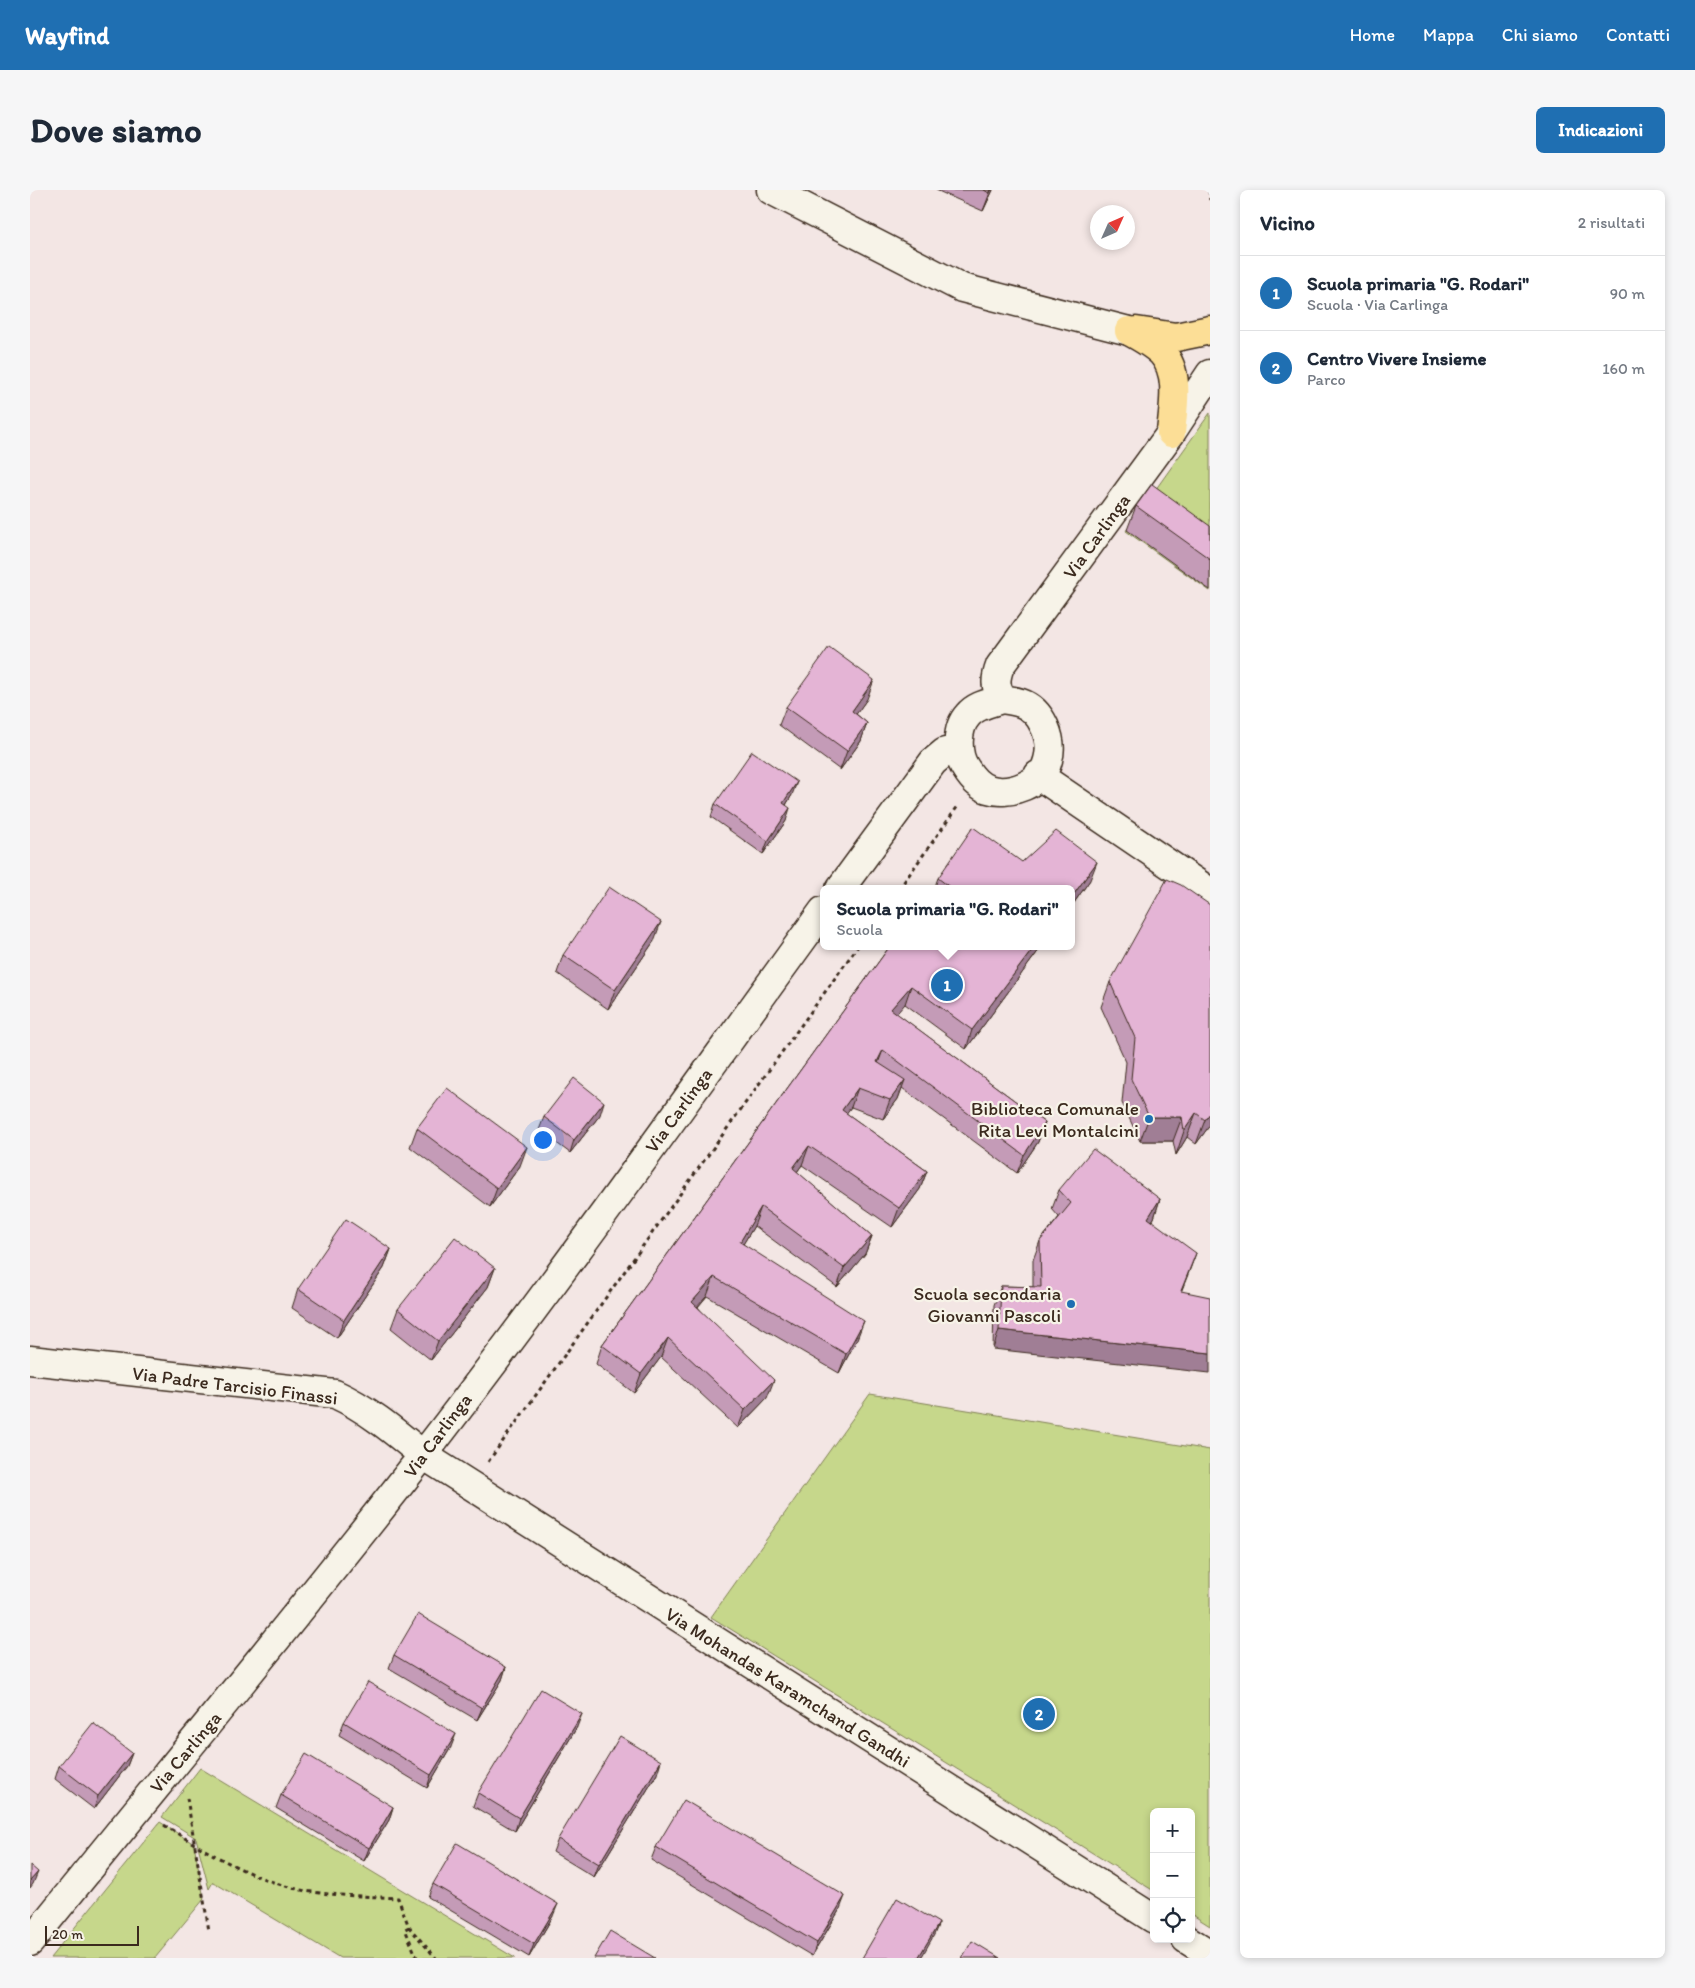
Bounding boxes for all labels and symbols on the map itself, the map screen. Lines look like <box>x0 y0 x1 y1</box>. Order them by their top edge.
north arrow <box>1090 205 1135 250</box>
street label: Via Carlinga <box>1058 489 1135 583</box>
pin: 1 <box>931 966 963 1004</box>
street label: Via Carlinga <box>640 1063 717 1157</box>
place label: Biblioteca Comunale Rita Levi Montalcini <box>971 1097 1139 1142</box>
marker: Biblioteca Comunale Rita Levi Montalcini <box>1143 1113 1155 1125</box>
your location <box>530 1127 556 1153</box>
place label: Scuola secondaria Giovanni Pascoli <box>913 1282 1061 1327</box>
marker: Scuola secondaria Giovanni Pascoli <box>1065 1298 1077 1310</box>
street label: Via Padre Tarcisio Finassi <box>131 1361 339 1410</box>
street label: Via Carlinga <box>398 1389 477 1482</box>
street label: Via Mohandas Karamchand Gandhi <box>661 1602 914 1773</box>
pin: 2 <box>1023 1695 1055 1733</box>
street label: Via Carlinga <box>145 1707 226 1798</box>
scale bar <box>45 1923 139 1946</box>

